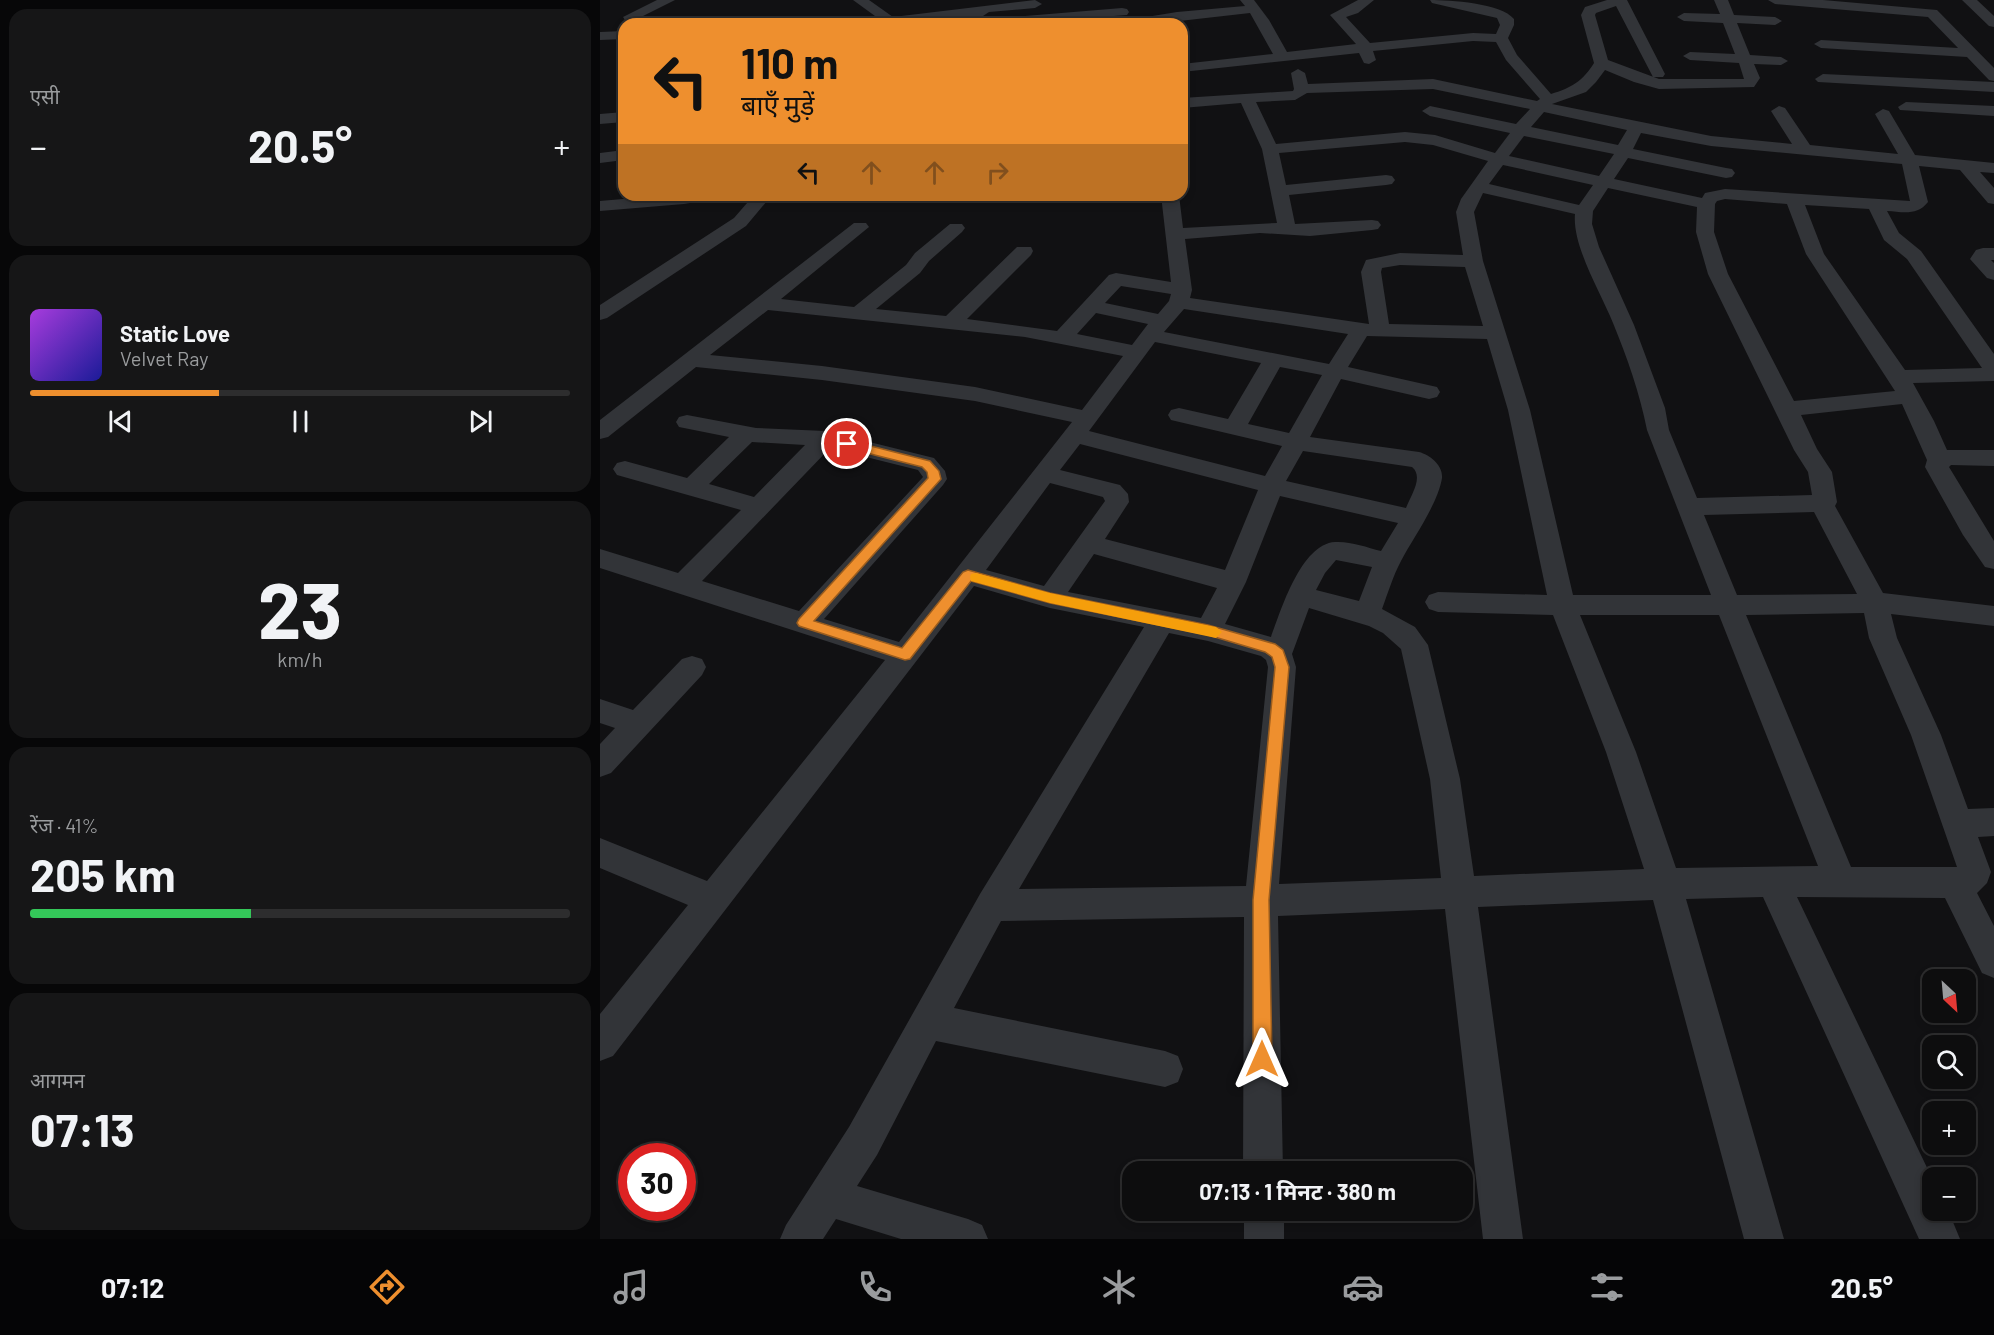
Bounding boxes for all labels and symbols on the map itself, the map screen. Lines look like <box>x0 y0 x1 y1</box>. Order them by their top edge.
pin <box>821 418 872 469</box>
north arrow <box>1922 969 1976 1023</box>
position arrow <box>1230 1027 1294 1091</box>
speed limit sign: 30 <box>618 1143 696 1221</box>

